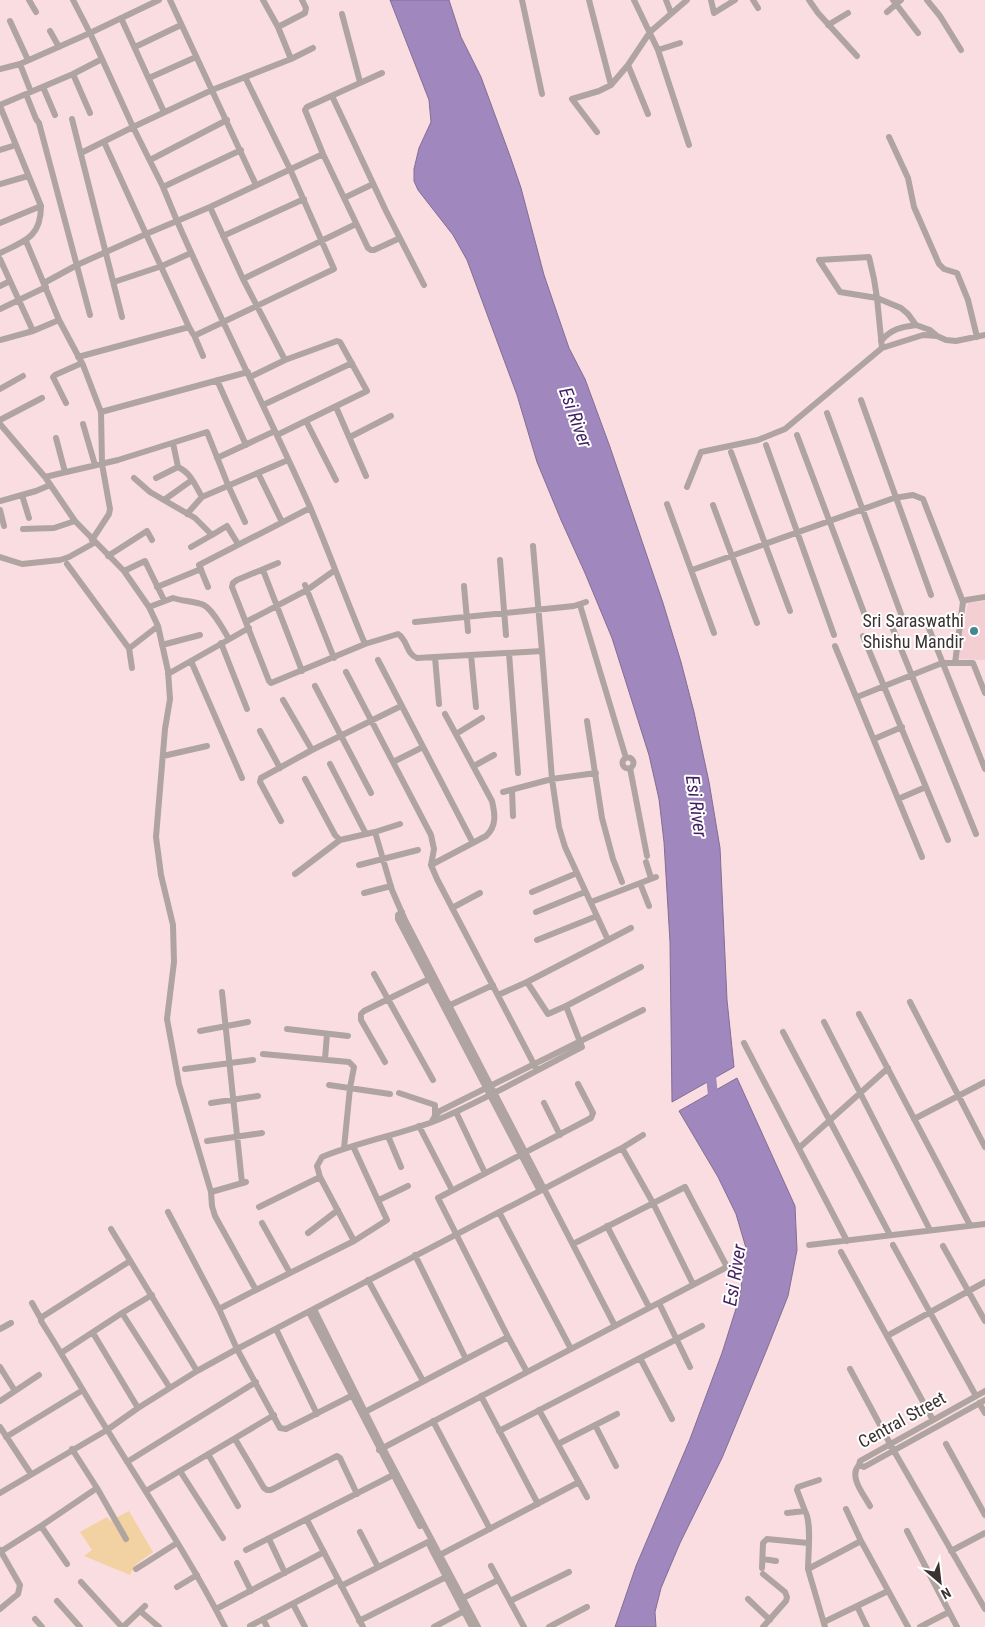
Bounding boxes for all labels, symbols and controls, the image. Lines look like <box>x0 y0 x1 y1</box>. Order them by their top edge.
water label: Esi River <box>554 384 597 451</box>
place label: Sri Saraswathi Shishu Mandir <box>863 610 965 652</box>
marker: Sri Saraswathi Shishu Mandir <box>968 625 980 637</box>
water label: Esi River <box>681 774 712 839</box>
water label: Esi River <box>718 1242 751 1308</box>
street label: Central Street <box>854 1387 949 1452</box>
north arrow <box>915 1557 965 1607</box>
text: N <box>939 1584 954 1603</box>

